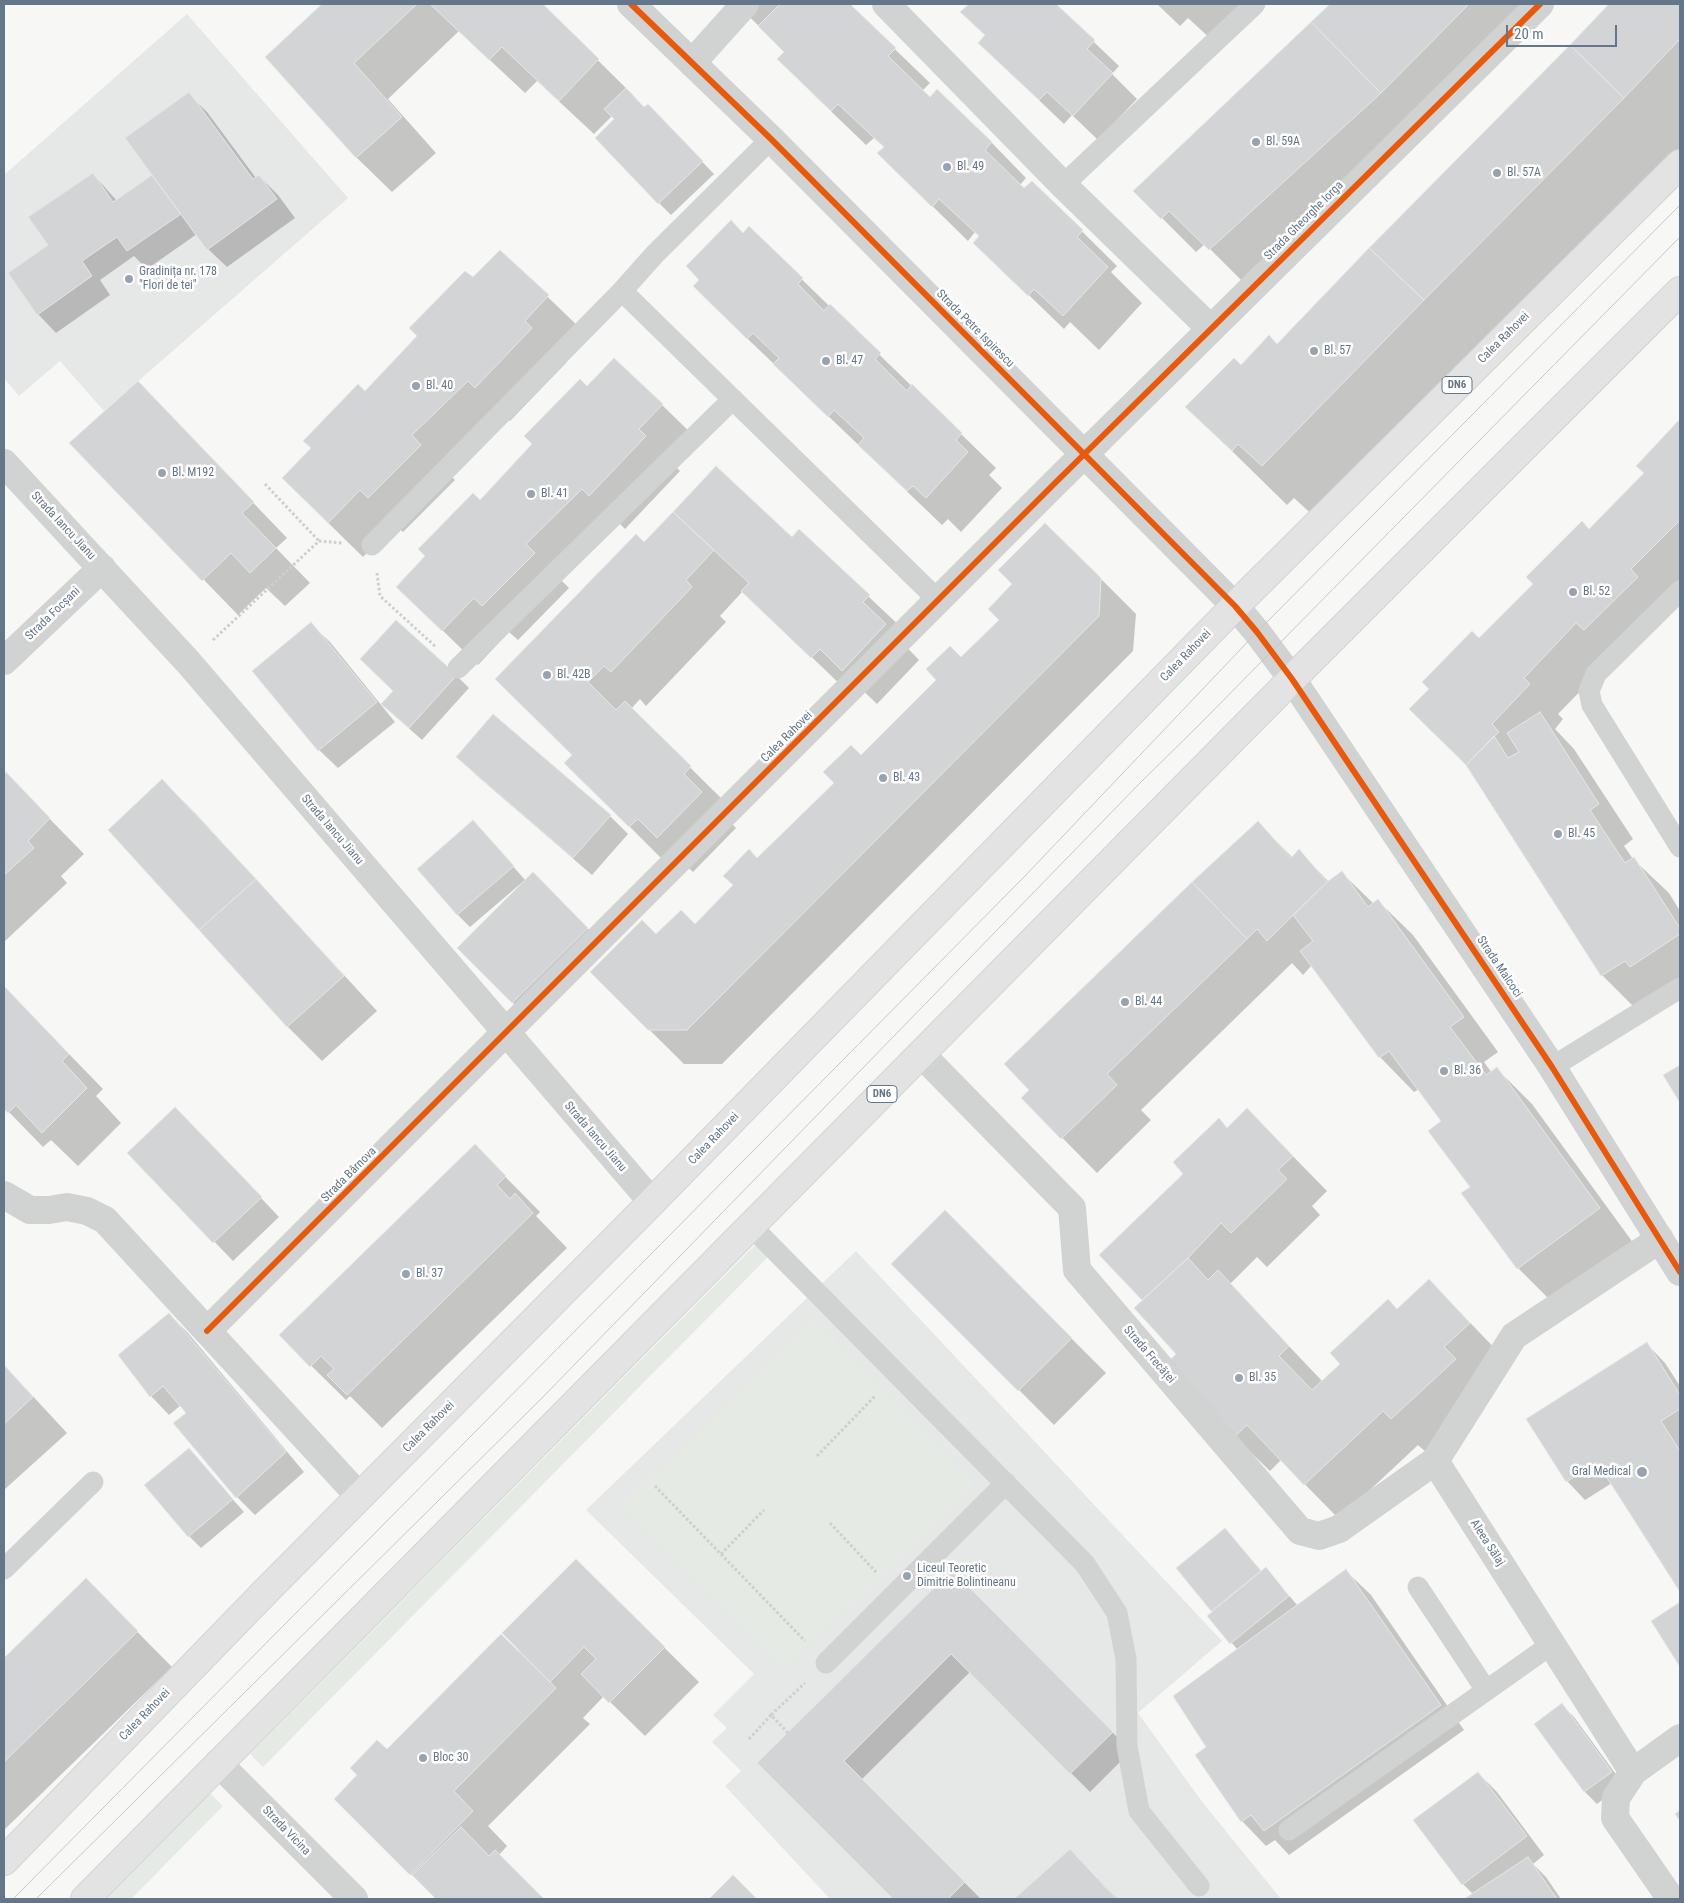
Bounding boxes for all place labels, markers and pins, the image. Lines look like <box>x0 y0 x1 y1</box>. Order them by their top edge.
place label: Bl. 59A <box>1266 135 1300 149</box>
marker: Bl. 59A <box>1250 136 1262 148</box>
place label: Bl. 49 <box>957 160 984 174</box>
marker: Bl. 49 <box>941 161 953 173</box>
place label: Bl. 57A <box>1507 166 1541 180</box>
marker: Bl. 57A <box>1491 167 1503 179</box>
place label: Gradinița nr. 178 "Flori de tei" <box>139 265 217 293</box>
marker: Gradinița nr. 178 "Flori de tei" <box>123 273 135 285</box>
place label: Bl. 57 <box>1324 344 1351 358</box>
marker: Bl. 57 <box>1308 345 1320 357</box>
place label: Bl. 47 <box>836 354 863 368</box>
marker: Bl. 47 <box>820 355 832 367</box>
place label: Bl. 40 <box>426 379 453 393</box>
marker: Bl. 40 <box>410 380 422 392</box>
place label: Bl. M192 <box>172 466 214 480</box>
marker: Bl. M192 <box>156 467 168 479</box>
place label: Bl. 41 <box>541 487 568 501</box>
marker: Bl. 41 <box>525 488 537 500</box>
place label: Bl. 52 <box>1583 585 1610 599</box>
marker: Bl. 52 <box>1567 586 1579 598</box>
place label: Bl. 42B <box>557 668 591 682</box>
marker: Bl. 42B <box>541 669 553 681</box>
place label: Bl. 43 <box>893 771 920 785</box>
marker: Bl. 43 <box>877 772 889 784</box>
place label: Bl. 45 <box>1568 827 1595 841</box>
marker: Bl. 45 <box>1552 828 1564 840</box>
place label: Bl. 44 <box>1135 995 1162 1009</box>
marker: Bl. 44 <box>1119 996 1131 1008</box>
place label: Bl. 36 <box>1454 1064 1481 1078</box>
marker: Bl. 36 <box>1438 1065 1450 1077</box>
place label: Bl. 37 <box>416 1267 443 1281</box>
marker: Bl. 37 <box>400 1268 412 1280</box>
place label: Bl. 35 <box>1249 1371 1276 1385</box>
marker: Bl. 35 <box>1233 1372 1245 1384</box>
place label: Gral Medical <box>1572 1465 1631 1479</box>
marker: Gral Medical <box>1635 1465 1649 1479</box>
place label: Liceul Teoretic Dimitrie Bolintineanu <box>917 1562 1016 1590</box>
marker: Liceul Teoretic Dimitrie Bolintineanu <box>901 1570 913 1582</box>
place label: Bloc 30 <box>433 1751 468 1765</box>
marker: Bloc 30 <box>417 1752 429 1764</box>

